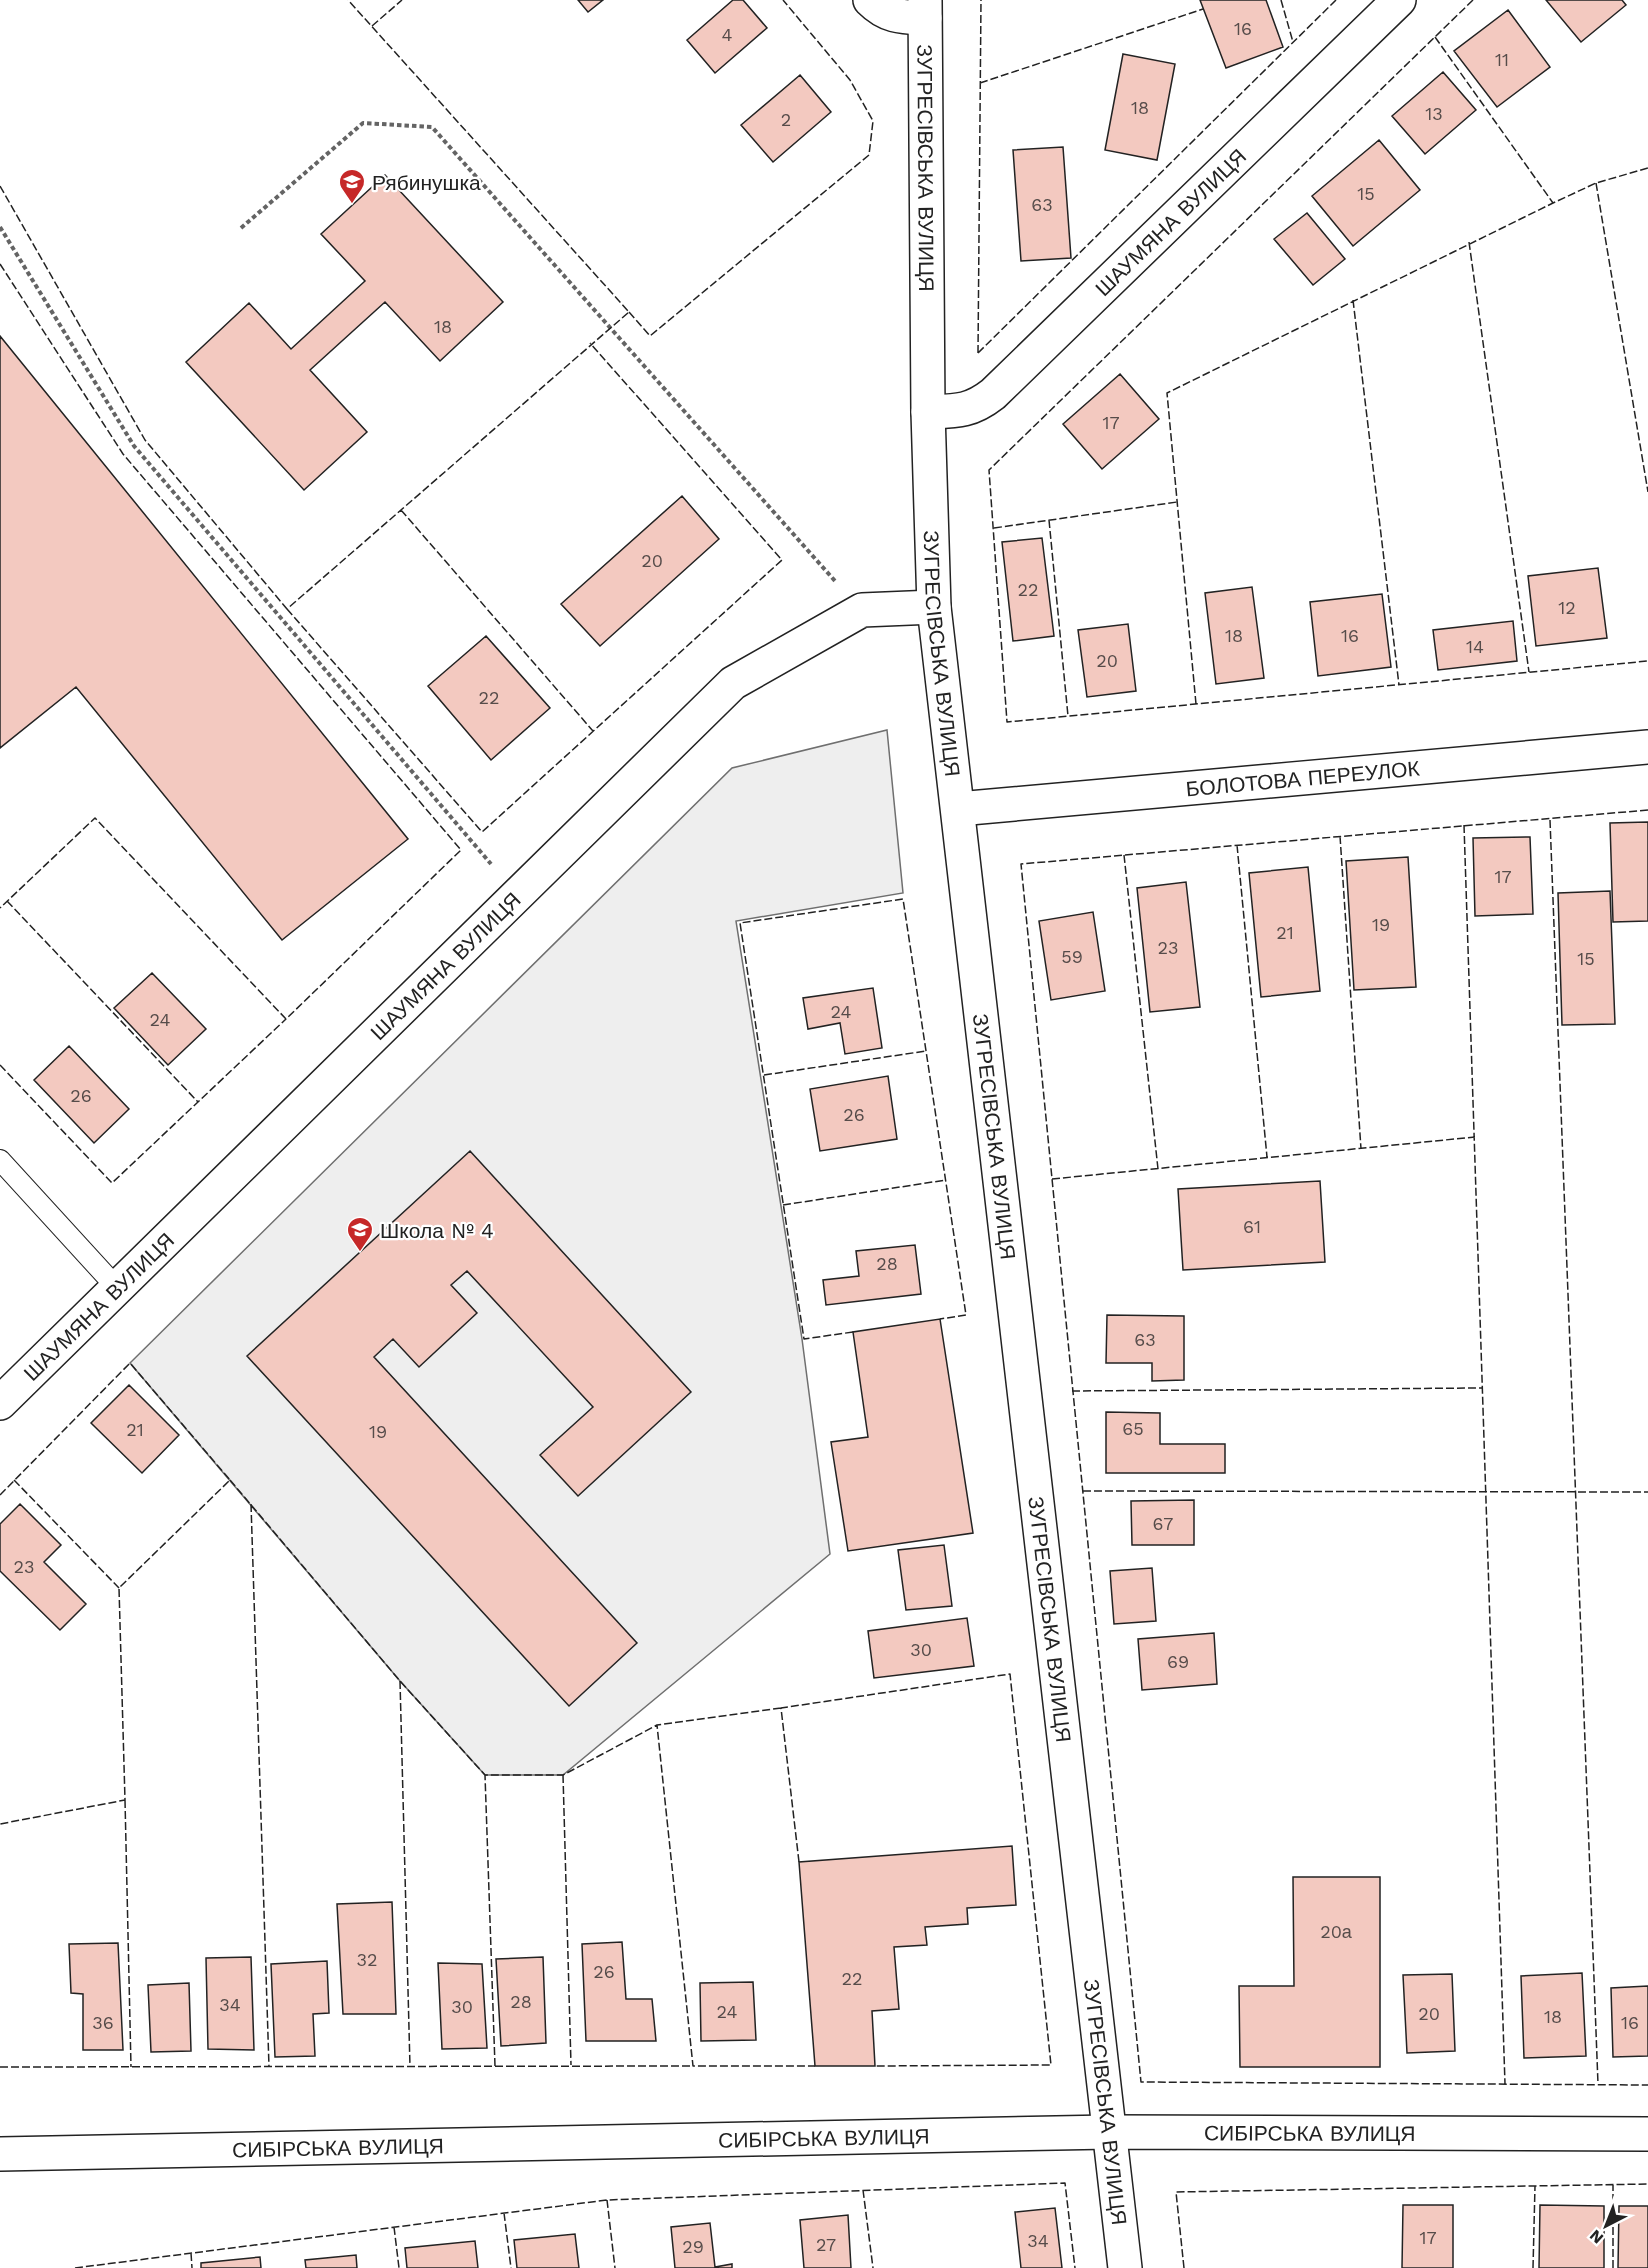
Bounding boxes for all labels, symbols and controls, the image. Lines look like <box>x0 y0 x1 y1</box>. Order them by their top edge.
house number: 16 <box>1234 18 1252 39</box>
house number: 4 <box>722 24 733 45</box>
street label: ЗУГРЕСІВСЬКА ВУЛИЦЯ <box>913 44 940 292</box>
house number: 11 <box>1495 49 1509 70</box>
house number: 18 <box>1131 97 1149 118</box>
house number: 13 <box>1425 103 1443 124</box>
house number: 2 <box>781 109 791 130</box>
street label: ШАУМЯНА ВУЛИЦЯ <box>1090 143 1251 301</box>
school or university icon: Рябинушка <box>337 167 367 205</box>
place label: Рябинушка <box>372 170 481 195</box>
house number: 15 <box>1357 183 1375 204</box>
house number: 63 <box>1031 194 1053 215</box>
house number: 18 <box>434 316 452 337</box>
house number: 17 <box>1102 412 1120 433</box>
street label: ЗУГРЕСІВСЬКА ВУЛИЦЯ <box>919 530 966 778</box>
house number: 20 <box>641 550 663 571</box>
house number: 22 <box>1018 579 1039 600</box>
house number: 12 <box>1558 597 1576 618</box>
house number: 18 <box>1225 625 1243 646</box>
house number: 16 <box>1341 625 1359 646</box>
house number: 14 <box>1466 636 1484 657</box>
house number: 20 <box>1096 650 1118 671</box>
house number: 22 <box>479 687 500 708</box>
street label: БОЛОТОВА ПЕРЕУЛОК <box>1185 755 1421 801</box>
house number: 17 <box>1494 866 1512 887</box>
street label: ШАУМЯНА ВУЛИЦЯ <box>365 887 525 1045</box>
house number: 19 <box>1372 914 1390 935</box>
house number: 21 <box>1276 922 1294 943</box>
house number: 23 <box>1158 937 1179 958</box>
house number: 59 <box>1061 946 1083 967</box>
house number: 15 <box>1577 948 1595 969</box>
house number: 24 <box>831 1001 851 1022</box>
house number: 24 <box>150 1009 170 1030</box>
street label: ЗУГРЕСІВСЬКА ВУЛИЦЯ <box>968 1012 1021 1261</box>
house number: 26 <box>70 1085 92 1106</box>
house number: 26 <box>843 1104 865 1125</box>
school or university icon: Школа № 4 <box>345 1215 375 1253</box>
house number: 61 <box>1243 1216 1261 1237</box>
place label: Школа № 4 <box>380 1218 494 1243</box>
street label: ШАУМЯНА ВУЛИЦЯ <box>18 1227 179 1385</box>
house number: 28 <box>876 1253 898 1274</box>
house number: 63 <box>1134 1329 1156 1350</box>
house number: 65 <box>1122 1418 1144 1439</box>
house number: 21 <box>126 1419 144 1440</box>
house number: 19 <box>369 1421 387 1442</box>
street label: ЗУГРЕСІВСЬКА ВУЛИЦЯ <box>1024 1495 1077 1744</box>
house number: 67 <box>1153 1513 1173 1534</box>
house number: 23 <box>14 1556 35 1577</box>
house number: 30 <box>910 1639 932 1660</box>
house number: 69 <box>1167 1651 1189 1672</box>
house number: 20а <box>1320 1921 1353 1942</box>
house number: 32 <box>357 1949 378 1970</box>
house number: 26 <box>593 1961 615 1982</box>
house number: 22 <box>842 1968 863 1989</box>
street label: ЗУГРЕСІВСЬКА ВУЛИЦЯ <box>1079 1978 1132 2226</box>
house number: 28 <box>510 1991 532 2012</box>
house number: 34 <box>219 1994 241 2015</box>
house number: 30 <box>451 1996 473 2017</box>
house number: 24 <box>717 2001 737 2022</box>
house number: 20 <box>1418 2003 1440 2024</box>
house number: 18 <box>1544 2006 1562 2027</box>
house number: 36 <box>92 2012 114 2033</box>
house number: 16 <box>1621 2012 1639 2033</box>
street label: СИБІРСЬКА ВУЛИЦЯ <box>1204 2120 1416 2146</box>
street label: СИБІРСЬКА ВУЛИЦЯ <box>718 2123 930 2152</box>
street label: СИБІРСЬКА ВУЛИЦЯ <box>232 2133 444 2162</box>
north arrow <box>1576 2196 1636 2256</box>
text: N <box>1586 2226 1607 2248</box>
house number: 17 <box>1419 2227 1437 2248</box>
house number: 34 <box>1027 2230 1049 2251</box>
house number: 27 <box>816 2234 836 2255</box>
house number: 29 <box>682 2236 704 2257</box>

